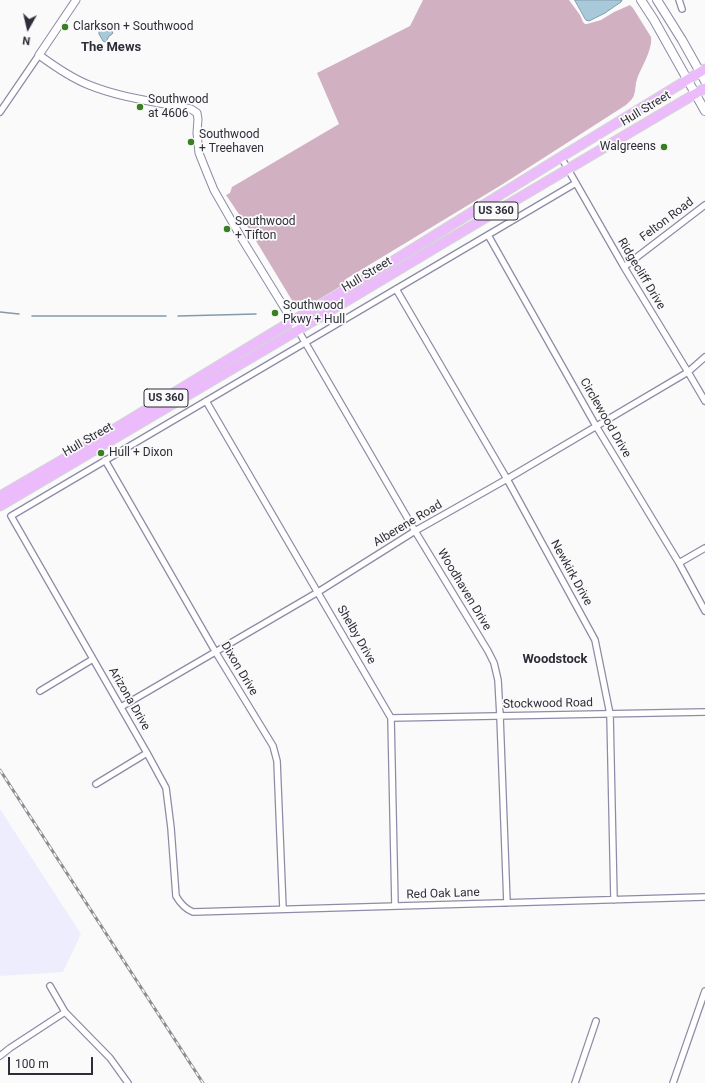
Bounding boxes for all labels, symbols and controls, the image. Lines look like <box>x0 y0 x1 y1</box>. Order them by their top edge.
north arrow <box>8 8 48 48</box>
place label: Clarkson + Southwood <box>73 20 193 34</box>
marker: Clarkson + Southwood <box>60 22 70 32</box>
text: N <box>22 33 31 47</box>
district label: The Mews <box>81 40 141 56</box>
street label: Hull Street <box>618 88 674 130</box>
place label: Southwood at 4606 <box>148 93 209 121</box>
marker: Southwood at 4606 <box>135 102 145 112</box>
place label: Southwood + Treehaven <box>199 128 264 156</box>
marker: Southwood + Treehaven <box>186 137 196 147</box>
place label: Walgreens <box>600 140 656 154</box>
marker: Walgreens <box>659 142 669 152</box>
street label: Felton Road <box>637 195 697 245</box>
road number: US 360 <box>474 202 518 220</box>
place label: Southwood + Tifton <box>235 215 296 243</box>
marker: Southwood + Tifton <box>222 224 232 234</box>
street label: Ridgecliff Drive <box>614 236 668 312</box>
street label: Hull Street <box>339 254 395 296</box>
place label: Southwood Pkwy + Hull <box>283 299 345 327</box>
marker: Southwood Pkwy + Hull <box>270 308 280 318</box>
street label: Circlewood Drive <box>576 376 634 460</box>
road number: US 360 <box>144 389 188 407</box>
street label: Hull Street <box>60 420 116 460</box>
place label: Hull + Dixon <box>109 446 173 460</box>
marker: Hull + Dixon <box>96 448 106 458</box>
street label: Alberene Road <box>371 498 445 550</box>
street label: Newkirk Drive <box>547 538 595 608</box>
street label: Woodhaven Drive <box>434 547 494 633</box>
street label: Shelby Drive <box>333 603 379 667</box>
street label: Dixon Drive <box>217 640 261 698</box>
district label: Woodstock <box>522 652 588 668</box>
street label: Arizona Drive <box>105 665 153 733</box>
street label: Stockwood Road <box>503 696 593 712</box>
street label: Red Oak Lane <box>406 886 480 902</box>
scale bar <box>10 1049 95 1075</box>
text: 100 m <box>15 1057 49 1071</box>

